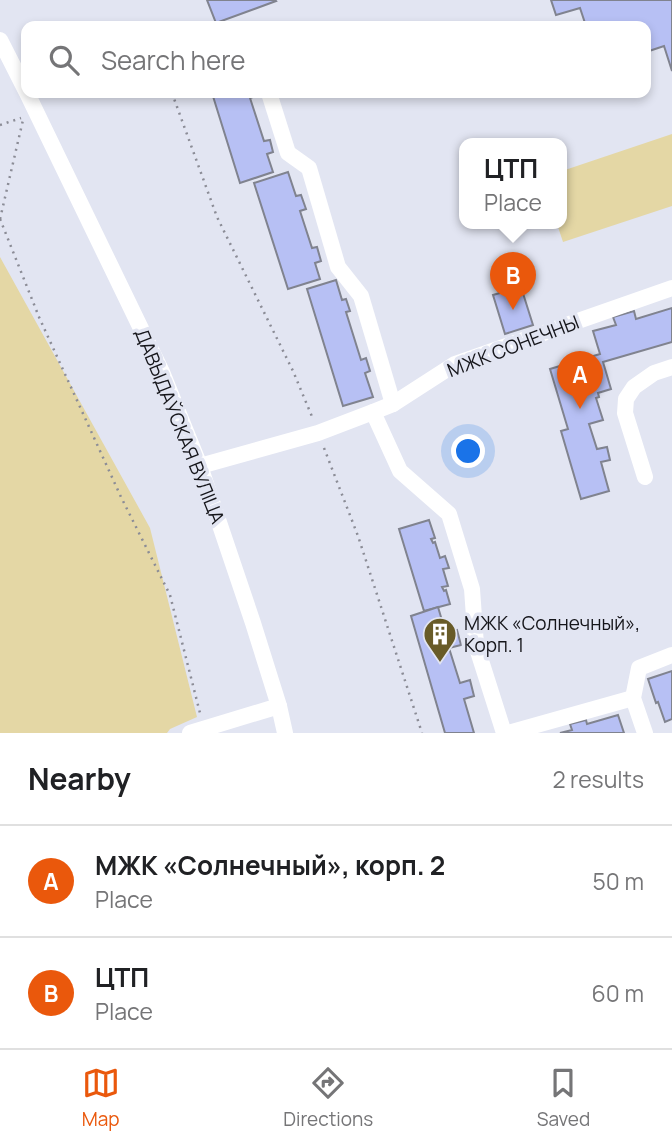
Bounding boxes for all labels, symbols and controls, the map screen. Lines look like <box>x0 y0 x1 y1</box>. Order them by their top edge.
search box <box>21 21 651 98</box>
icon: search <box>45 41 83 79</box>
text: Search here <box>101 42 246 78</box>
popup <box>459 138 567 229</box>
text: ЦТП <box>484 150 538 186</box>
text: Place <box>484 186 542 218</box>
pin: B <box>490 252 536 310</box>
street label: МЖК СОНЕЧНЫ <box>443 309 583 383</box>
street label: ДАВЫДАЎСКАЯ ВУЛІЦА <box>129 325 231 527</box>
pin: A <box>557 351 603 409</box>
your location <box>451 434 485 468</box>
place label: МЖК «Солнечный», Корп. 1 <box>464 610 640 658</box>
building icon: МЖК «Солнечный», Корп. 1 <box>421 615 459 664</box>
text: Nearby <box>28 758 131 799</box>
text: 2 results <box>552 763 644 795</box>
text: МЖК «Солнечный», корп. 2 <box>95 847 445 883</box>
text: A <box>43 865 59 897</box>
text: 50 m <box>593 865 644 897</box>
text: Place <box>95 883 153 915</box>
text: ЦТП <box>95 959 149 995</box>
text: B <box>44 977 58 1009</box>
text: 60 m <box>592 977 644 1009</box>
text: Place <box>95 995 153 1027</box>
tab: Map <box>82 1064 120 1132</box>
tab: Directions <box>283 1064 373 1132</box>
tab: Saved <box>537 1064 590 1132</box>

